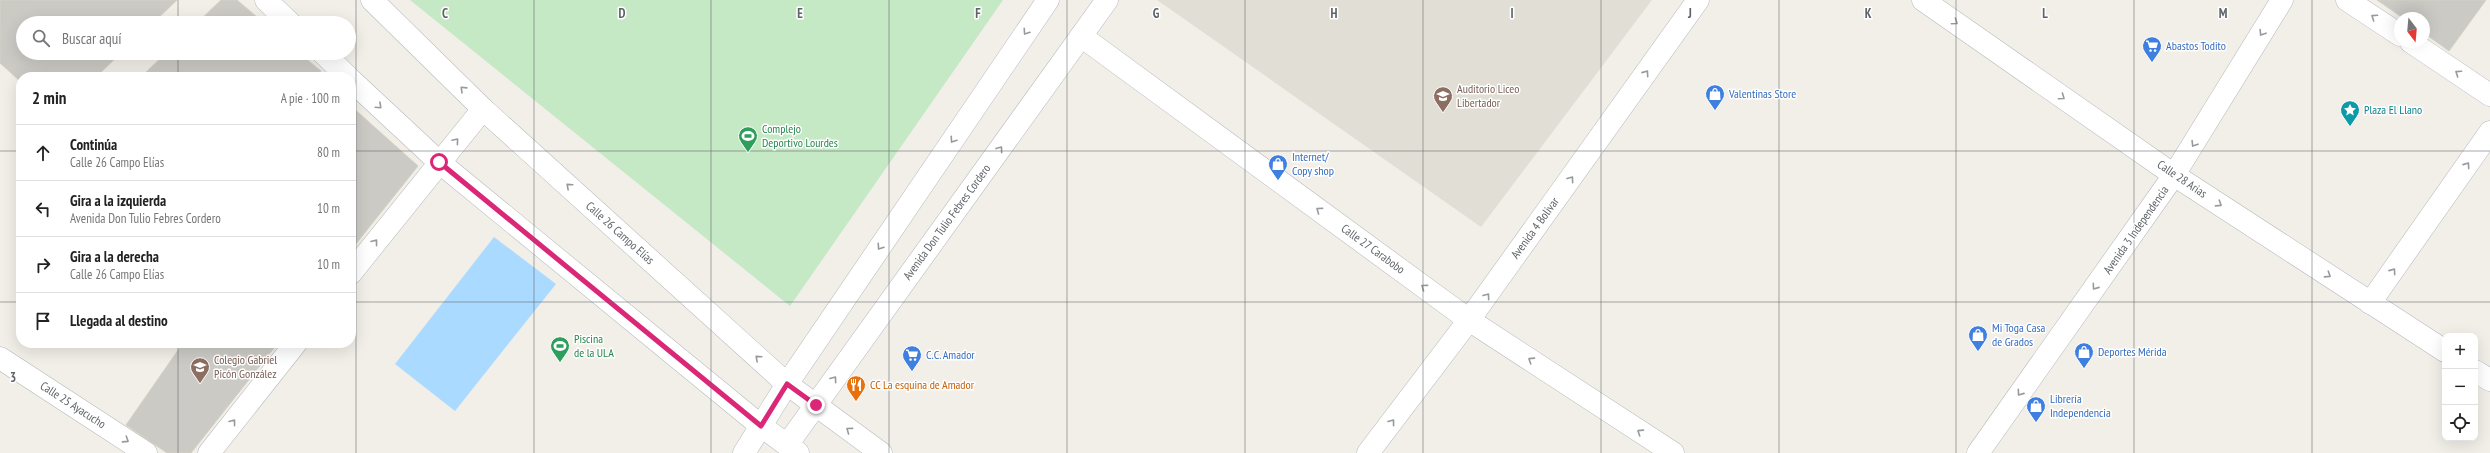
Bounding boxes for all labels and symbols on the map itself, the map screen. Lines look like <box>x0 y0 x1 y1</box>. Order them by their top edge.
text: C <box>442 5 448 22</box>
text: D <box>619 5 626 22</box>
text: E <box>797 5 803 22</box>
text: F <box>975 5 981 22</box>
text: G <box>1153 5 1160 22</box>
text: H <box>1331 5 1338 22</box>
text: I <box>1510 5 1514 22</box>
text: J <box>1687 5 1692 22</box>
text: K <box>1865 5 1872 22</box>
text: L <box>2042 5 2048 22</box>
text: M <box>2219 5 2228 22</box>
north arrow <box>2394 12 2430 48</box>
one-way arrow <box>2371 15 2378 22</box>
one-way arrow <box>1951 17 1958 24</box>
one-way arrow <box>1023 28 1031 35</box>
one-way arrow <box>2259 29 2267 36</box>
supermarket icon: Abastos Todito <box>2141 35 2163 63</box>
place label: Abastos Todito <box>2166 38 2226 53</box>
one-way arrow <box>1641 70 1649 77</box>
one-way arrow <box>2455 71 2462 78</box>
place label: Auditorio Liceo Libertador <box>1457 81 1519 110</box>
shop icon: Valentinas Store <box>1704 83 1726 111</box>
school or university icon: Auditorio Liceo Libertador <box>1432 85 1454 113</box>
one-way arrow <box>460 86 468 94</box>
place label: Valentinas Store <box>1728 86 1796 101</box>
one-way arrow <box>2058 92 2065 100</box>
place icon: Plaza El Llano <box>2339 99 2361 127</box>
one-way arrow <box>375 101 382 108</box>
place label: Plaza El Llano <box>2364 102 2422 117</box>
place label: Complejo Deportivo Lourdes <box>762 121 838 150</box>
sports icon: Complejo Deportivo Lourdes <box>737 125 759 153</box>
one-way arrow <box>950 136 958 143</box>
one-way arrow <box>452 138 459 145</box>
one-way arrow <box>2191 140 2198 147</box>
one-way arrow <box>995 146 1002 153</box>
place label: Internet/ Copy shop <box>1292 149 1334 178</box>
route start <box>430 153 448 171</box>
shop icon: Internet/ Copy shop <box>1267 153 1289 181</box>
street label: Calle 28 Arias <box>2155 157 2210 201</box>
street label: Avenida Don Tulio Febres Cordero <box>900 161 994 282</box>
one-way arrow <box>2462 162 2469 169</box>
one-way arrow <box>1566 176 1573 183</box>
street label: Avenida 3 Independencia <box>2100 183 2172 277</box>
one-way arrow <box>566 184 573 191</box>
street label: Avenida 4 Bolivar <box>1507 194 1562 261</box>
street label: Calle 26 Campo Elías <box>583 198 658 267</box>
one-way arrow <box>2215 199 2222 207</box>
one-way arrow <box>1317 208 1324 215</box>
street label: Calle 27 Carabobo <box>1339 220 1408 277</box>
one-way arrow <box>370 240 377 247</box>
one-way arrow <box>878 243 885 250</box>
one-way arrow <box>2388 268 2396 275</box>
one-way arrow <box>2324 270 2331 278</box>
one-way arrow <box>2092 283 2100 290</box>
one-way arrow <box>1422 284 1429 291</box>
one-way arrow <box>1482 293 1489 300</box>
place label: Mi Toga Casa de Grados <box>1992 320 2046 349</box>
shop icon: Mi Toga Casa de Grados <box>1967 324 1989 352</box>
place label: Piscina de la ULA <box>574 331 614 360</box>
sports icon: Piscina de la ULA <box>549 335 571 363</box>
shop icon: Deportes Mérida <box>2073 341 2095 369</box>
supermarket icon: C.C. Amador <box>901 344 923 372</box>
place label: Deportes Mérida <box>2098 344 2167 359</box>
place label: C.C. Amador <box>926 347 975 362</box>
place label: Colegio Gabriel Picón González <box>214 352 277 381</box>
school or university icon: Colegio Gabriel Picón González <box>189 356 211 384</box>
one-way arrow <box>756 356 763 363</box>
one-way arrow <box>1529 358 1536 365</box>
text: 3 <box>10 369 16 386</box>
restaurant icon: CC La esquina de Amador <box>845 374 867 402</box>
one-way arrow <box>829 377 836 384</box>
place label: CC La esquina de Amador <box>870 377 975 392</box>
street label: Calle 25 Ayacucho <box>38 378 109 431</box>
one-way arrow <box>2017 389 2025 396</box>
place label: Librería Independencia <box>2050 391 2111 420</box>
shop icon: Librería Independencia <box>2025 395 2047 423</box>
route end <box>807 396 825 414</box>
one-way arrow <box>1387 419 1394 426</box>
one-way arrow <box>229 420 236 427</box>
one-way arrow <box>847 428 854 435</box>
one-way arrow <box>1637 429 1644 436</box>
one-way arrow <box>122 435 129 442</box>

